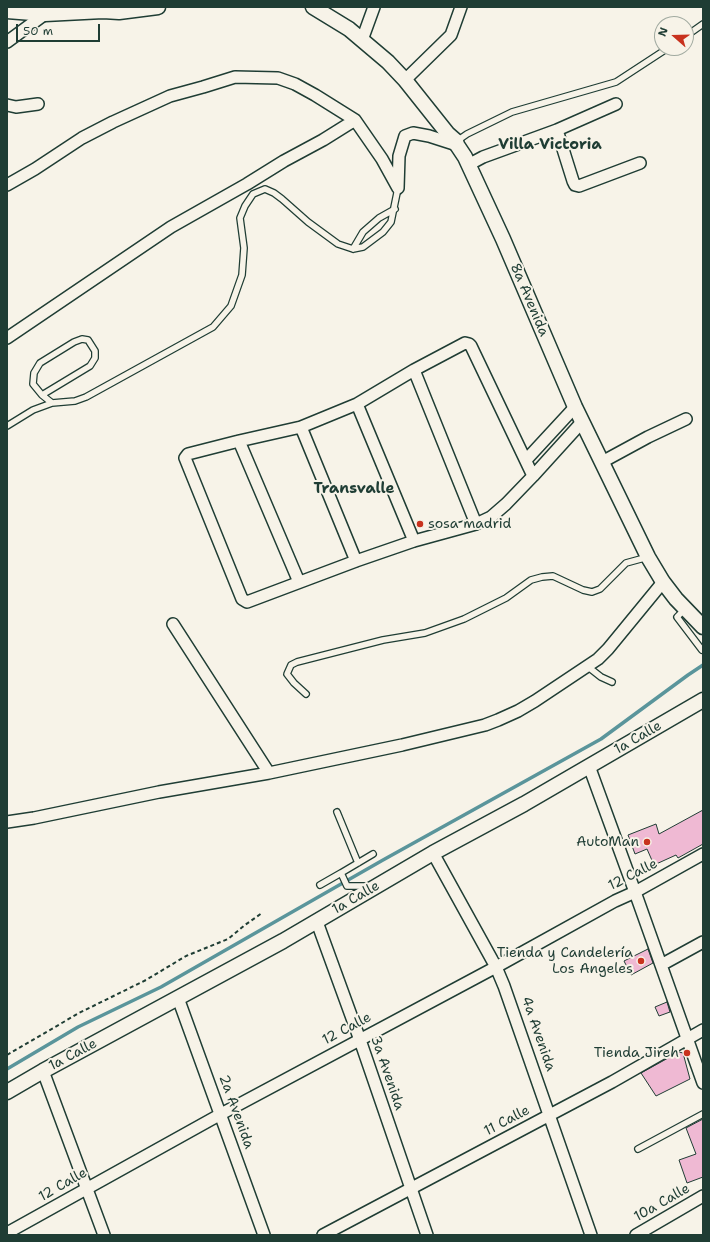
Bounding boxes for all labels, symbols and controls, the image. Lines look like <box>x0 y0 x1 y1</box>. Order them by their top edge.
scale bar <box>18 16 102 42</box>
north arrow <box>654 16 694 56</box>
text: 50 m <box>23 23 53 39</box>
text: N <box>655 25 672 39</box>
district label: Villa Victoria <box>498 136 602 154</box>
street label: 8a Avenida <box>506 261 552 339</box>
district label: Transvalle <box>313 480 395 498</box>
place label: sosa madrid <box>428 516 511 532</box>
marker: sosa madrid <box>415 519 425 529</box>
street label: 1a Calle <box>611 718 665 758</box>
place label: AutoMan <box>576 834 639 850</box>
marker: AutoMan <box>642 837 652 847</box>
street label: 12 Calle <box>606 855 660 895</box>
street label: 1a Calle <box>329 878 383 918</box>
place label: Tienda y Candelería Los Angeles <box>497 945 633 978</box>
marker: Tienda y Candelería Los Angeles <box>636 956 646 966</box>
street label: 4a Avenida <box>517 994 559 1074</box>
street label: 12 Calle <box>320 1009 374 1049</box>
street label: 3a Avenida <box>366 1033 408 1113</box>
street label: 1a Calle <box>46 1035 100 1075</box>
place label: Tienda Jireh <box>594 1045 679 1061</box>
marker: Tienda Jireh <box>682 1048 692 1058</box>
street label: 2a Avenida <box>215 1073 257 1151</box>
street label: 11 Calle <box>481 1102 533 1140</box>
street label: 12 Calle <box>36 1164 90 1206</box>
street label: 10a Calle <box>631 1180 693 1226</box>

